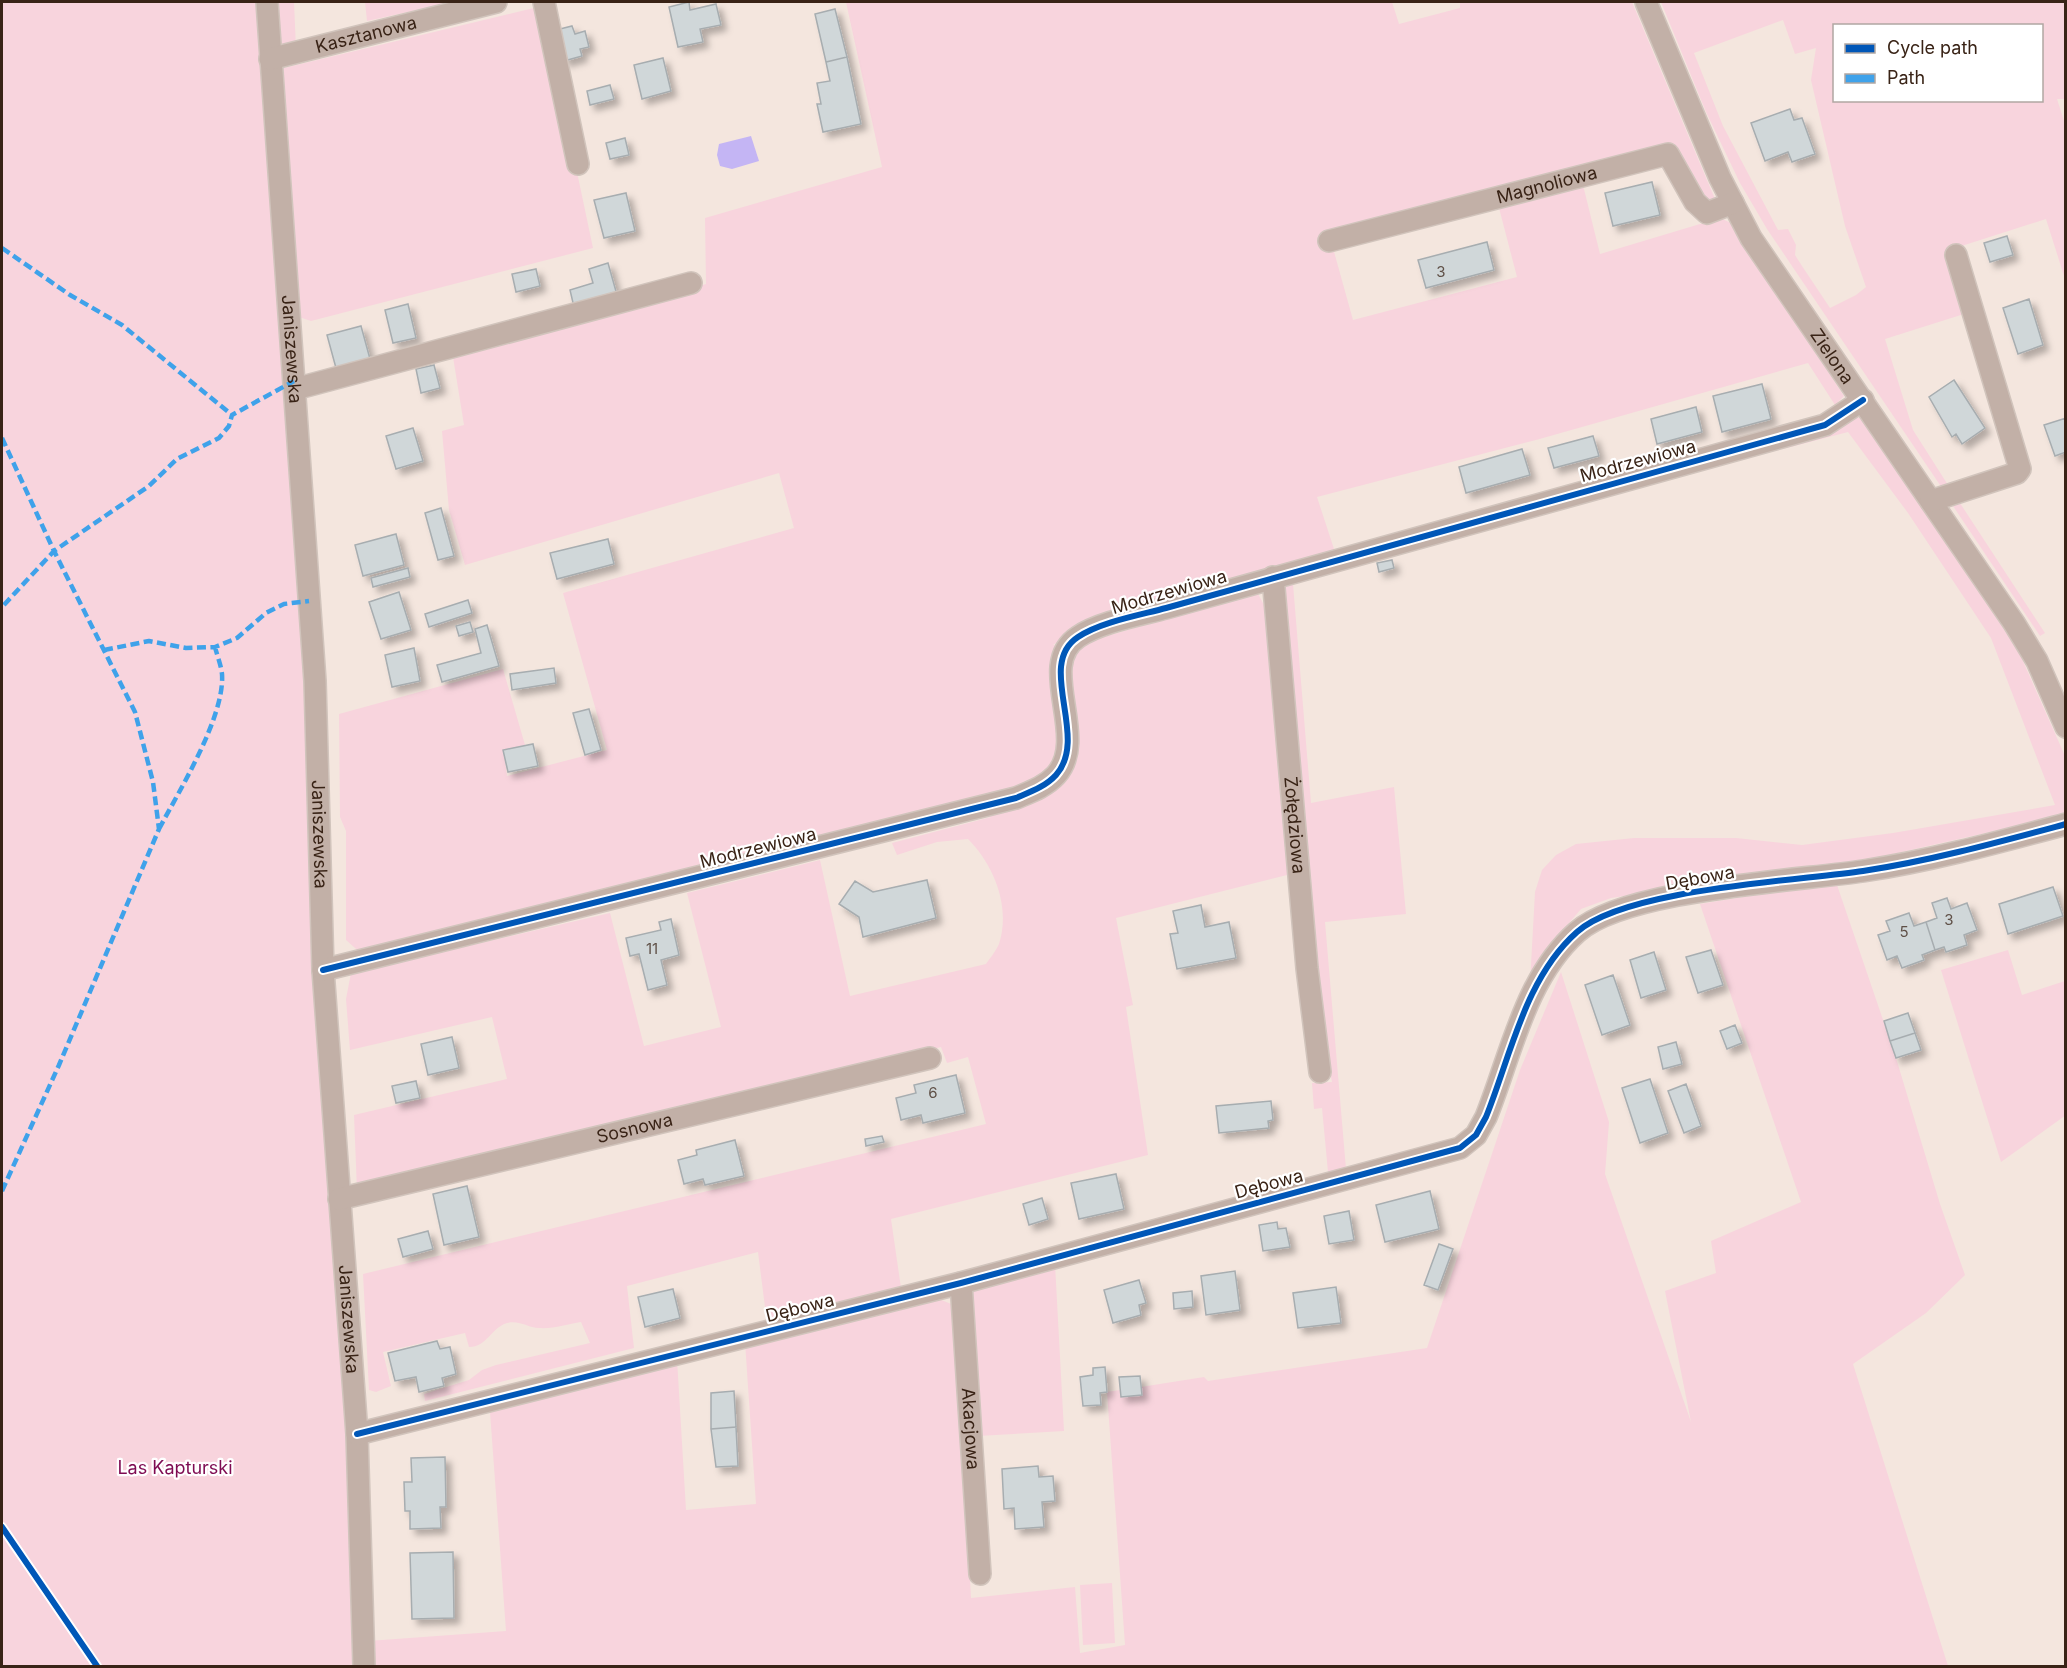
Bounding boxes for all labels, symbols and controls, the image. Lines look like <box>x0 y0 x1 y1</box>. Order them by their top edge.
street label: Kasztanowa <box>313 11 419 57</box>
legend <box>1833 24 2043 102</box>
text: Cycle path <box>1887 37 1978 58</box>
text: Path <box>1887 67 1925 88</box>
street label: Magnoliowa <box>1494 162 1599 208</box>
house number: 3 <box>1436 262 1446 281</box>
street label: Janiszewska <box>278 294 306 404</box>
street label: Zielona <box>1806 325 1859 388</box>
street label: Modrzewiowa <box>1578 435 1698 486</box>
street label: Modrzewiowa <box>1109 565 1229 618</box>
street label: Żołędziowa <box>1280 775 1310 875</box>
street label: Janiszewska <box>308 779 332 889</box>
street label: Modrzewiowa <box>698 823 818 872</box>
street label: Dębowa <box>1664 861 1736 894</box>
house number: 3 <box>1944 910 1954 929</box>
house number: 5 <box>1899 922 1909 941</box>
house number: 11 <box>646 939 658 958</box>
house number: 6 <box>928 1083 938 1102</box>
street label: Sosnowa <box>594 1109 675 1147</box>
street label: Dębowa <box>1232 1164 1305 1203</box>
street label: Janiszewska <box>335 1264 364 1374</box>
street label: Dębowa <box>763 1289 836 1326</box>
street label: Akacjowa <box>958 1387 984 1470</box>
park label: Las Kapturski <box>117 1457 233 1478</box>

